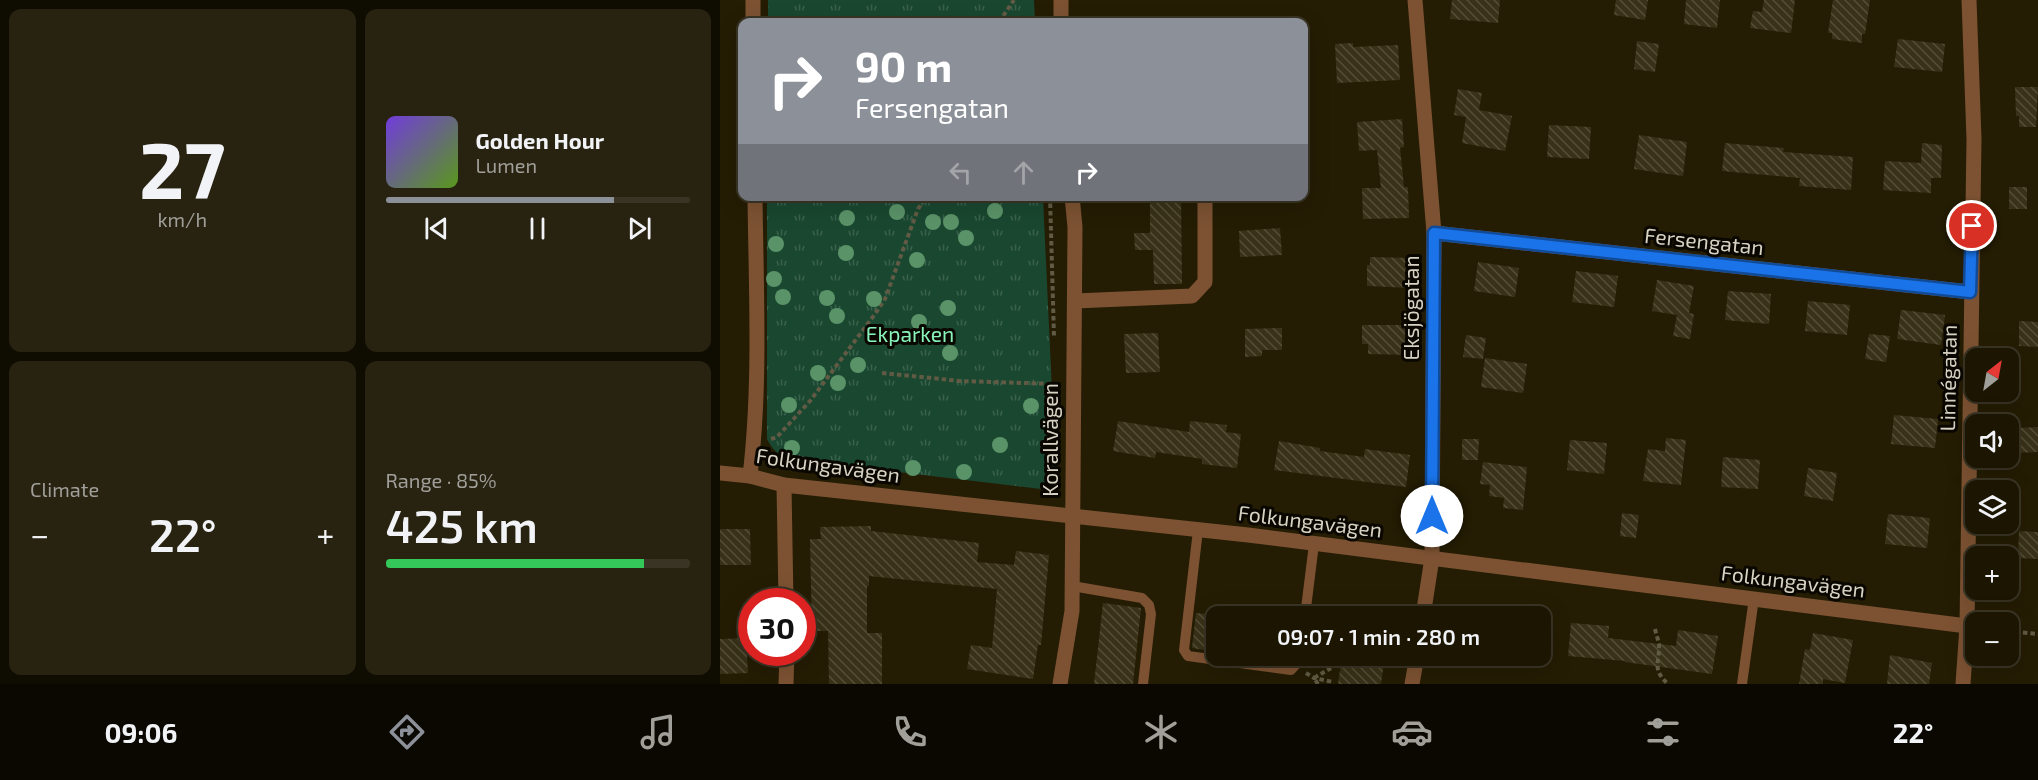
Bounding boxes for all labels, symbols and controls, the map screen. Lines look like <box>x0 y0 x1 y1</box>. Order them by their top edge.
text: 90 m <box>855 40 952 90</box>
icon: right <box>756 42 834 120</box>
text: Fersengatan <box>855 91 1009 123</box>
text: 27 <box>139 121 226 215</box>
text: Golden Hour <box>476 127 604 153</box>
text: Lumen <box>476 153 537 177</box>
icon: left <box>944 156 977 189</box>
icon: ahead <box>1007 156 1040 189</box>
icon: right <box>1070 156 1103 189</box>
pin <box>1946 200 1997 251</box>
text: km/h <box>157 207 207 231</box>
icon: arrive <box>1955 209 1988 242</box>
icon: previous <box>420 212 453 245</box>
icon: pause <box>521 212 554 245</box>
icon: next <box>623 212 656 245</box>
street label: Fersengatan <box>1643 222 1765 259</box>
street label: Eksjögatan <box>1398 255 1424 361</box>
park label: Ekparken <box>866 321 954 346</box>
street label: Linnégatan <box>1934 324 1961 431</box>
north arrow <box>1965 348 2019 402</box>
map controls <box>1965 348 2019 666</box>
street label: Korallvägen <box>1037 383 1062 497</box>
button: sound <box>1965 414 2019 468</box>
street label: Folkungavägen <box>755 442 902 487</box>
text: Range · 85% <box>386 468 497 492</box>
text: Climate <box>30 477 99 501</box>
button: layers <box>1965 480 2019 534</box>
position arrow <box>1400 484 1464 548</box>
text: 425 km <box>386 498 538 552</box>
street label: Folkungavägen <box>1237 499 1384 542</box>
text: 22° <box>149 507 217 561</box>
text: − <box>30 514 49 554</box>
text: + <box>316 514 334 554</box>
button: + <box>1965 546 2019 600</box>
street label: Folkungavägen <box>1720 559 1867 602</box>
speed limit sign: 30 <box>738 588 816 666</box>
button: − <box>1965 612 2019 666</box>
text: 09:07 · 1 min · 280 m <box>1277 623 1480 649</box>
icon: directions <box>386 711 428 753</box>
icon: music <box>637 711 679 753</box>
icon: phone <box>889 711 931 753</box>
icon: climate <box>1140 711 1182 753</box>
icon: car <box>1391 711 1433 753</box>
icon: filters <box>1642 711 1684 753</box>
text: 09:06 <box>105 716 177 748</box>
text: 22° <box>1893 716 1933 748</box>

